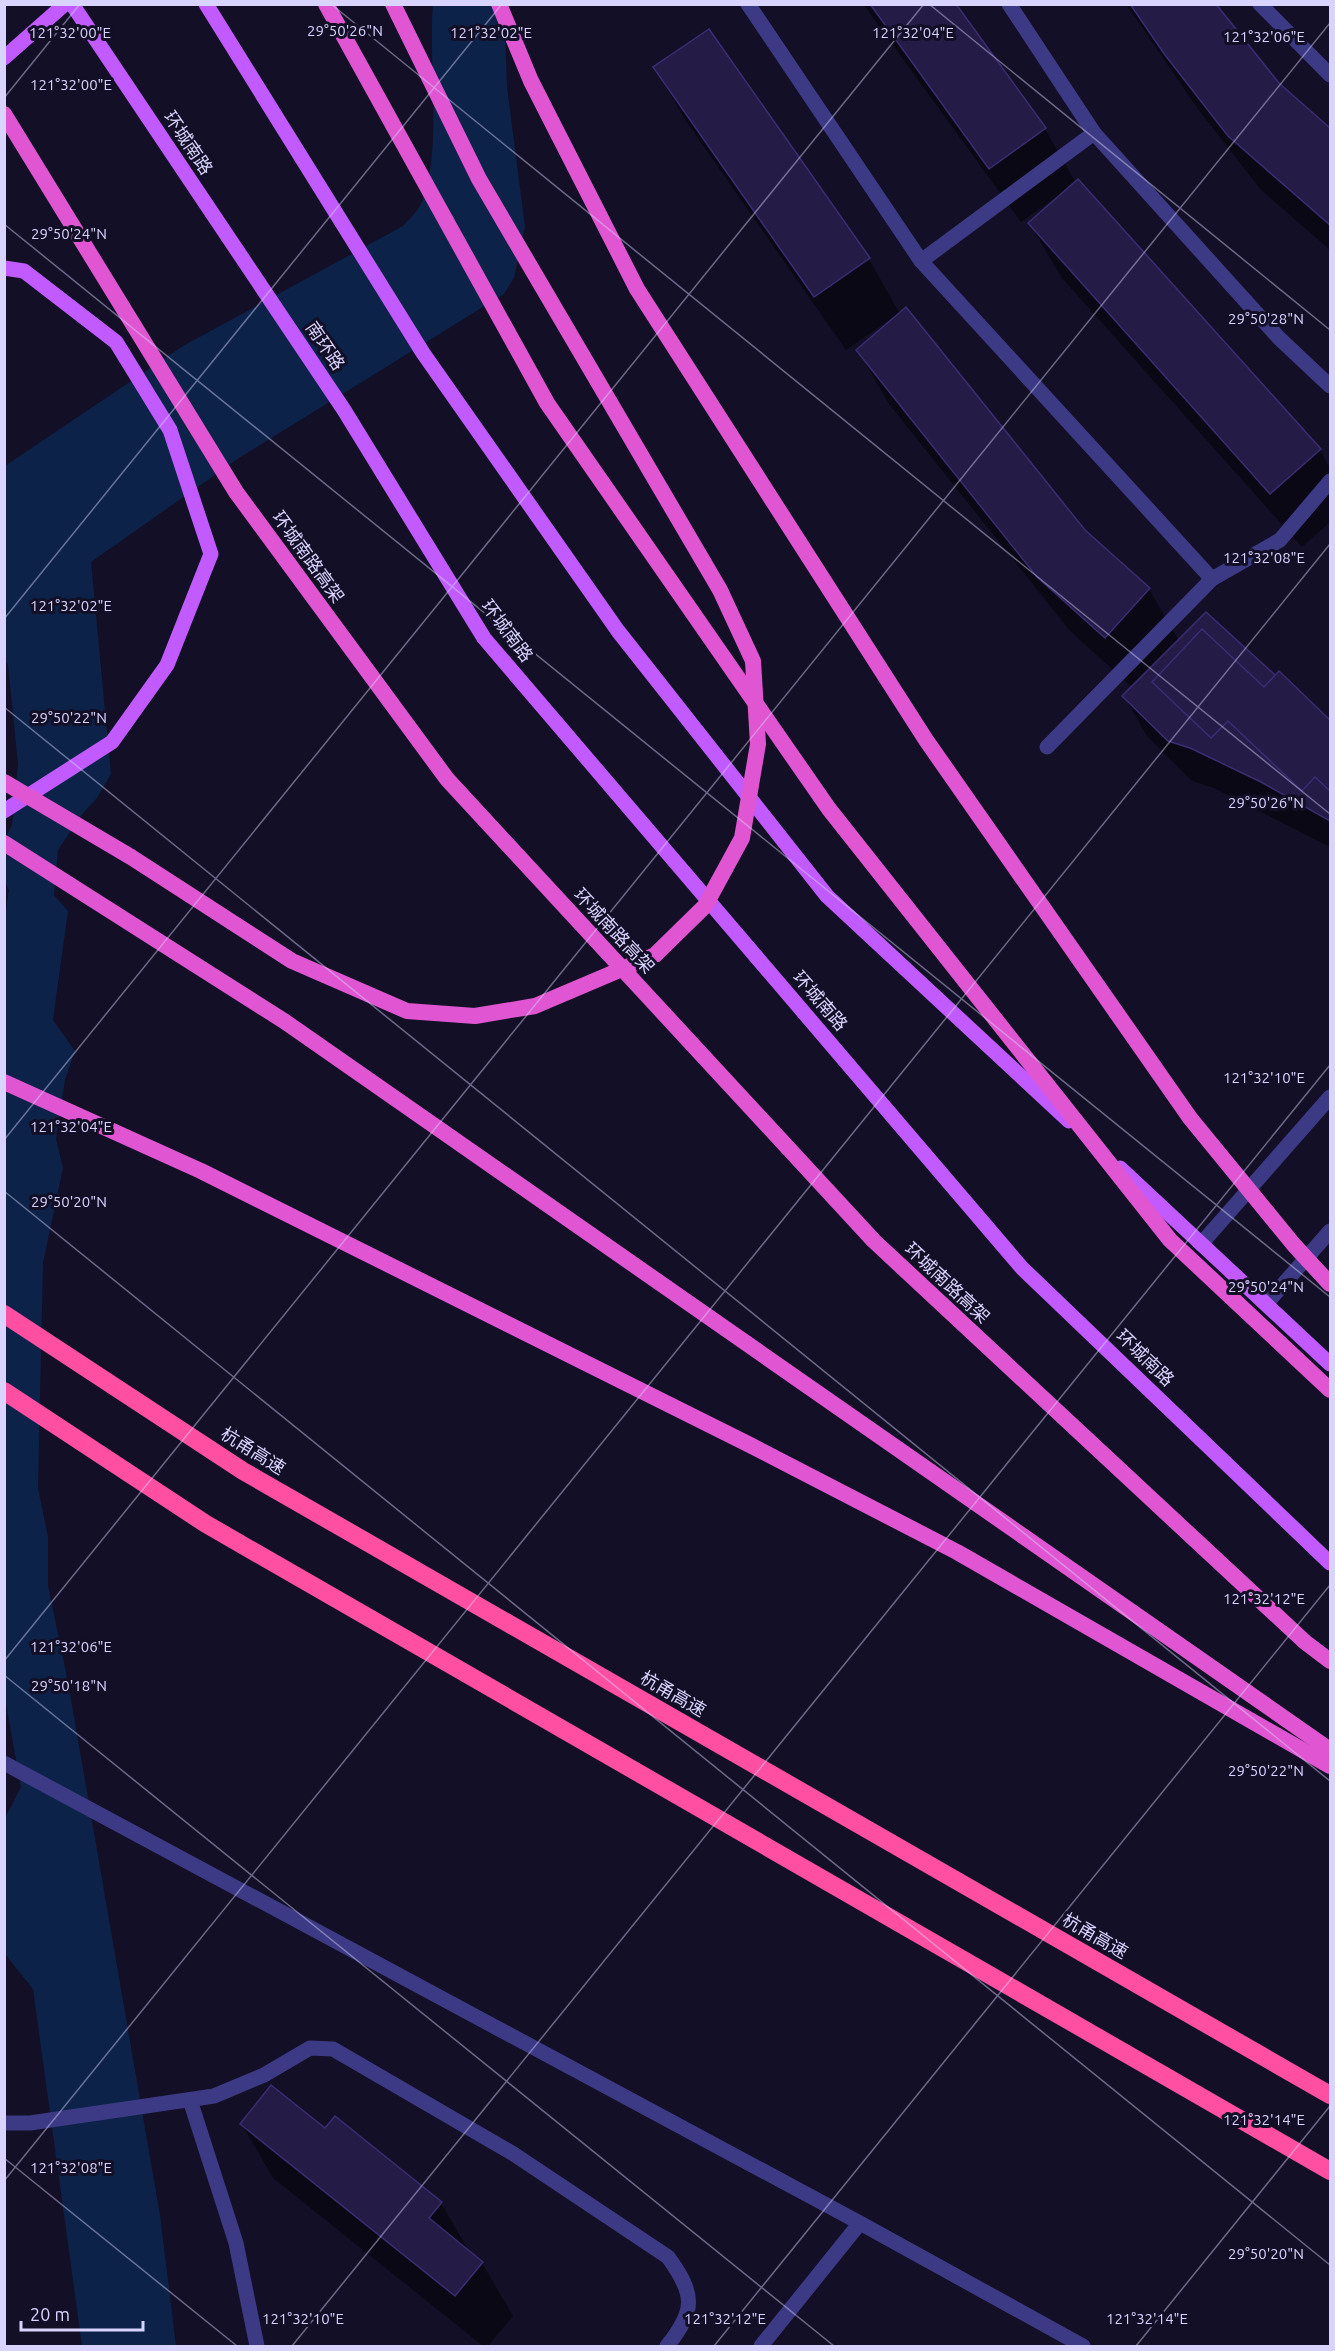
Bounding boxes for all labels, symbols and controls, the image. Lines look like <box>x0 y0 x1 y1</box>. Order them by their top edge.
text: 29°50'26"N <box>307 22 383 39</box>
text: 121°32'00"E <box>29 24 111 41</box>
text: 121°32'02"E <box>450 24 532 41</box>
text: 121°32'04"E <box>872 24 954 41</box>
text: 121°32'06"E <box>1223 28 1305 45</box>
text: 121°32'00"E <box>30 76 112 93</box>
street label: 环城南路 <box>160 107 217 178</box>
text: 29°50'24"N <box>31 225 107 242</box>
text: 29°50'28"N <box>1228 310 1304 327</box>
street label: 南环路 <box>302 317 349 373</box>
street label: 环城南路高架 <box>269 507 349 606</box>
text: 121°32'08"E <box>1223 549 1305 566</box>
street label: 环城南路 <box>478 596 537 665</box>
text: 121°32'02"E <box>30 597 112 614</box>
text: 29°50'22"N <box>31 709 107 726</box>
text: 29°50'26"N <box>1228 794 1304 811</box>
street label: 环城南路高架 <box>571 884 659 977</box>
street label: 环城南路 <box>790 967 852 1034</box>
text: 121°32'10"E <box>1223 1069 1305 1086</box>
text: 121°32'04"E <box>30 1118 112 1135</box>
text: 29°50'20"N <box>31 1193 107 1210</box>
street label: 环城南路高架 <box>901 1238 994 1326</box>
text: 29°50'24"N <box>1228 1278 1304 1295</box>
street label: 环城南路 <box>1113 1325 1179 1389</box>
street label: 杭甬高速 <box>218 1423 289 1478</box>
text: 121°32'12"E <box>1223 1590 1305 1607</box>
text: 121°32'06"E <box>30 1638 112 1655</box>
street label: 杭甬高速 <box>637 1666 710 1720</box>
text: 29°50'18"N <box>31 1677 107 1694</box>
text: 29°50'22"N <box>1228 1762 1304 1779</box>
street label: 杭甬高速 <box>1059 1908 1132 1962</box>
text: 121°32'14"E <box>1223 2111 1305 2128</box>
text: 121°32'08"E <box>30 2159 112 2176</box>
text: 29°50'20"N <box>1228 2245 1304 2262</box>
scale bar <box>21 2294 142 2332</box>
text: 20 m <box>30 2304 70 2324</box>
text: 121°32'10"E <box>262 2310 344 2327</box>
text: 121°32'12"E <box>684 2310 766 2327</box>
text: 121°32'14"E <box>1106 2310 1188 2327</box>

